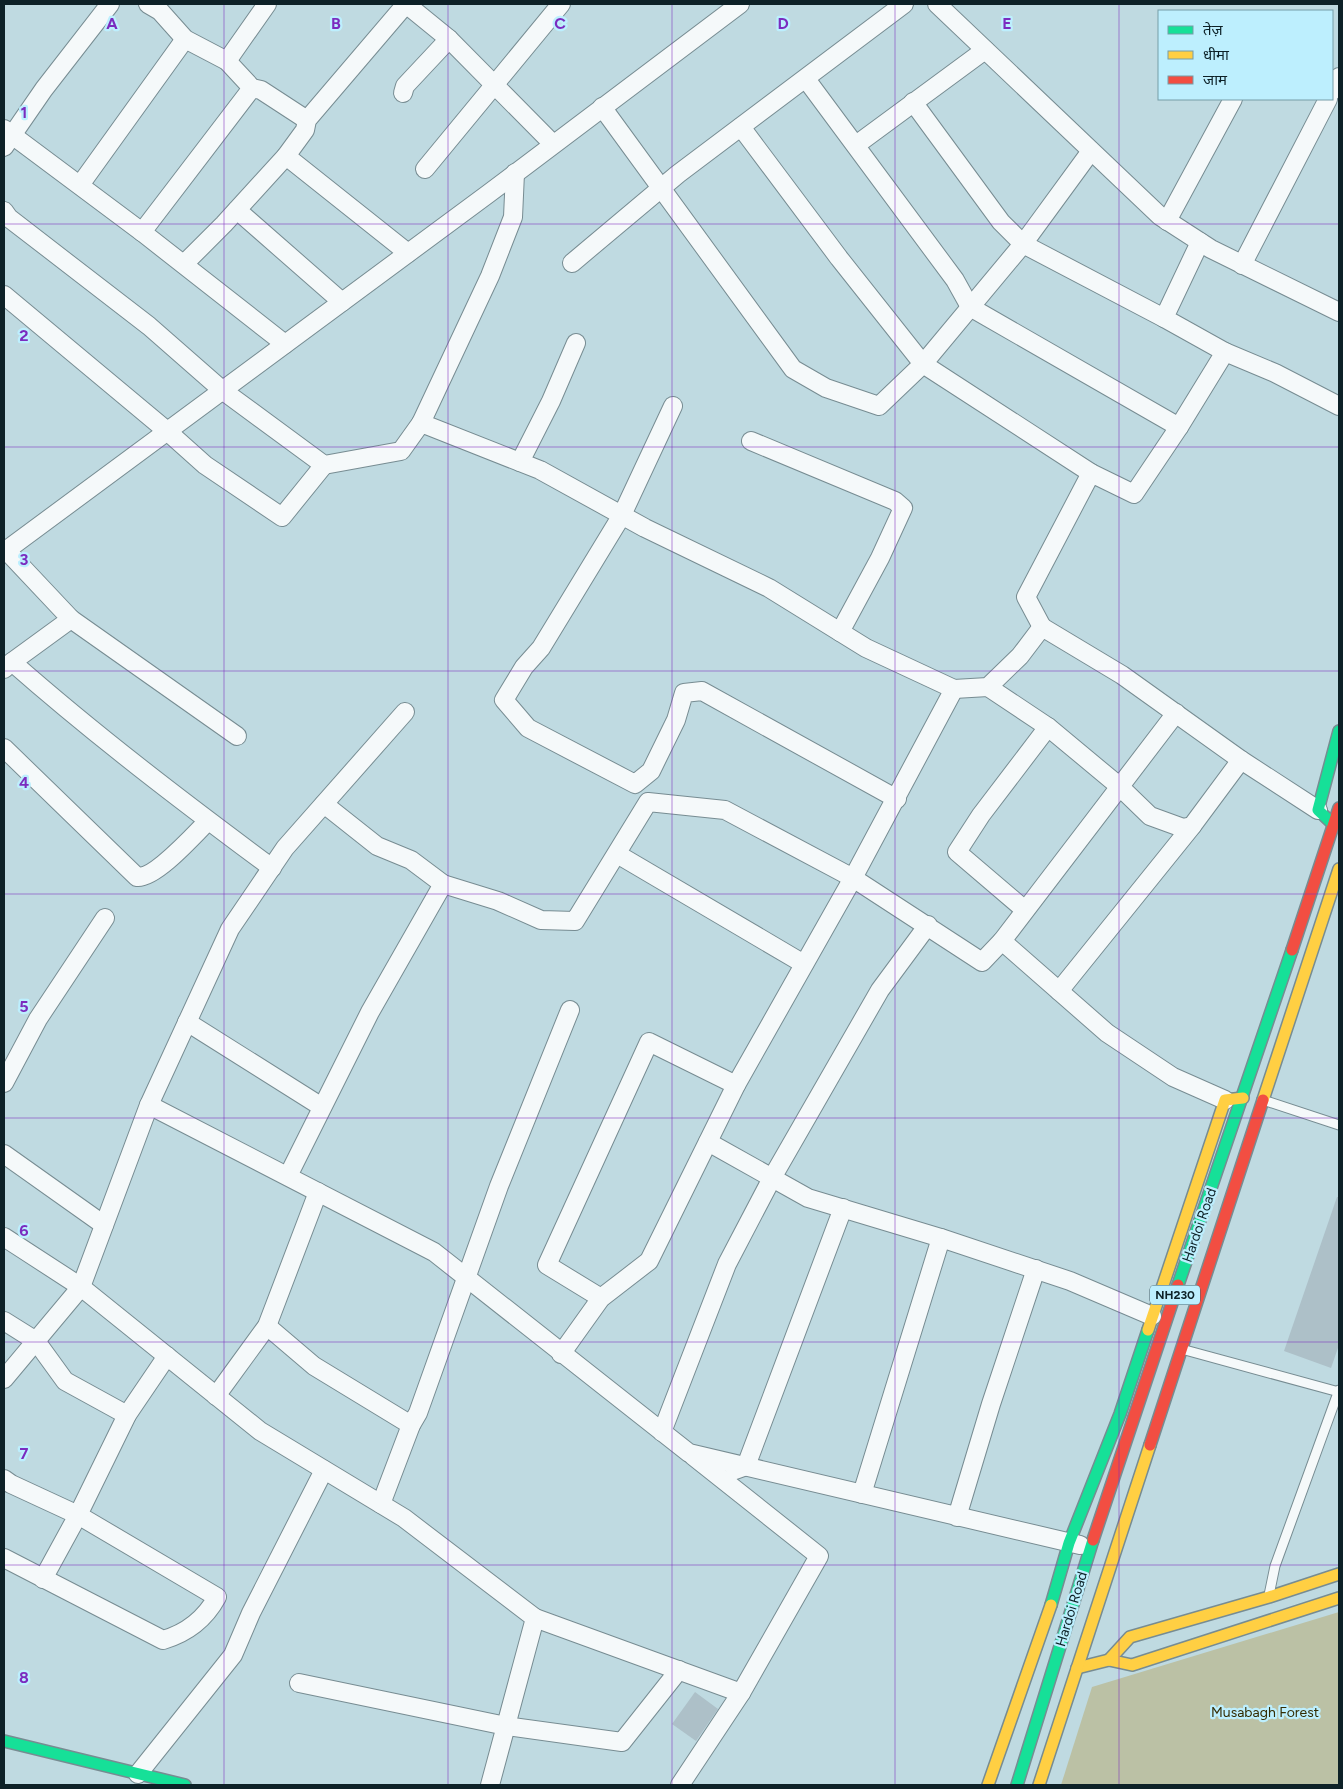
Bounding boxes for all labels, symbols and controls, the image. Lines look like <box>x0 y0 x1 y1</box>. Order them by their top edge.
legend <box>1158 10 1333 100</box>
text: A <box>106 14 118 33</box>
text: B <box>331 14 341 33</box>
text: C <box>554 14 566 33</box>
text: D <box>777 14 789 33</box>
text: E <box>1002 14 1012 33</box>
text: तेज़ <box>1203 21 1224 39</box>
text: धीमा <box>1203 46 1230 64</box>
text: जाम <box>1203 71 1228 89</box>
text: 1 <box>21 103 27 122</box>
text: 2 <box>19 326 29 345</box>
text: 3 <box>20 550 29 569</box>
text: 4 <box>19 773 29 792</box>
text: 5 <box>19 997 29 1016</box>
street label: Hardoi Road <box>1179 1186 1220 1265</box>
text: 6 <box>19 1221 29 1240</box>
road number: NH230 <box>1150 1286 1200 1304</box>
text: 7 <box>20 1444 29 1463</box>
street label: Hardoi Road <box>1052 1570 1091 1649</box>
text: 8 <box>19 1668 29 1687</box>
park label: Musabagh Forest <box>1211 1704 1319 1721</box>

